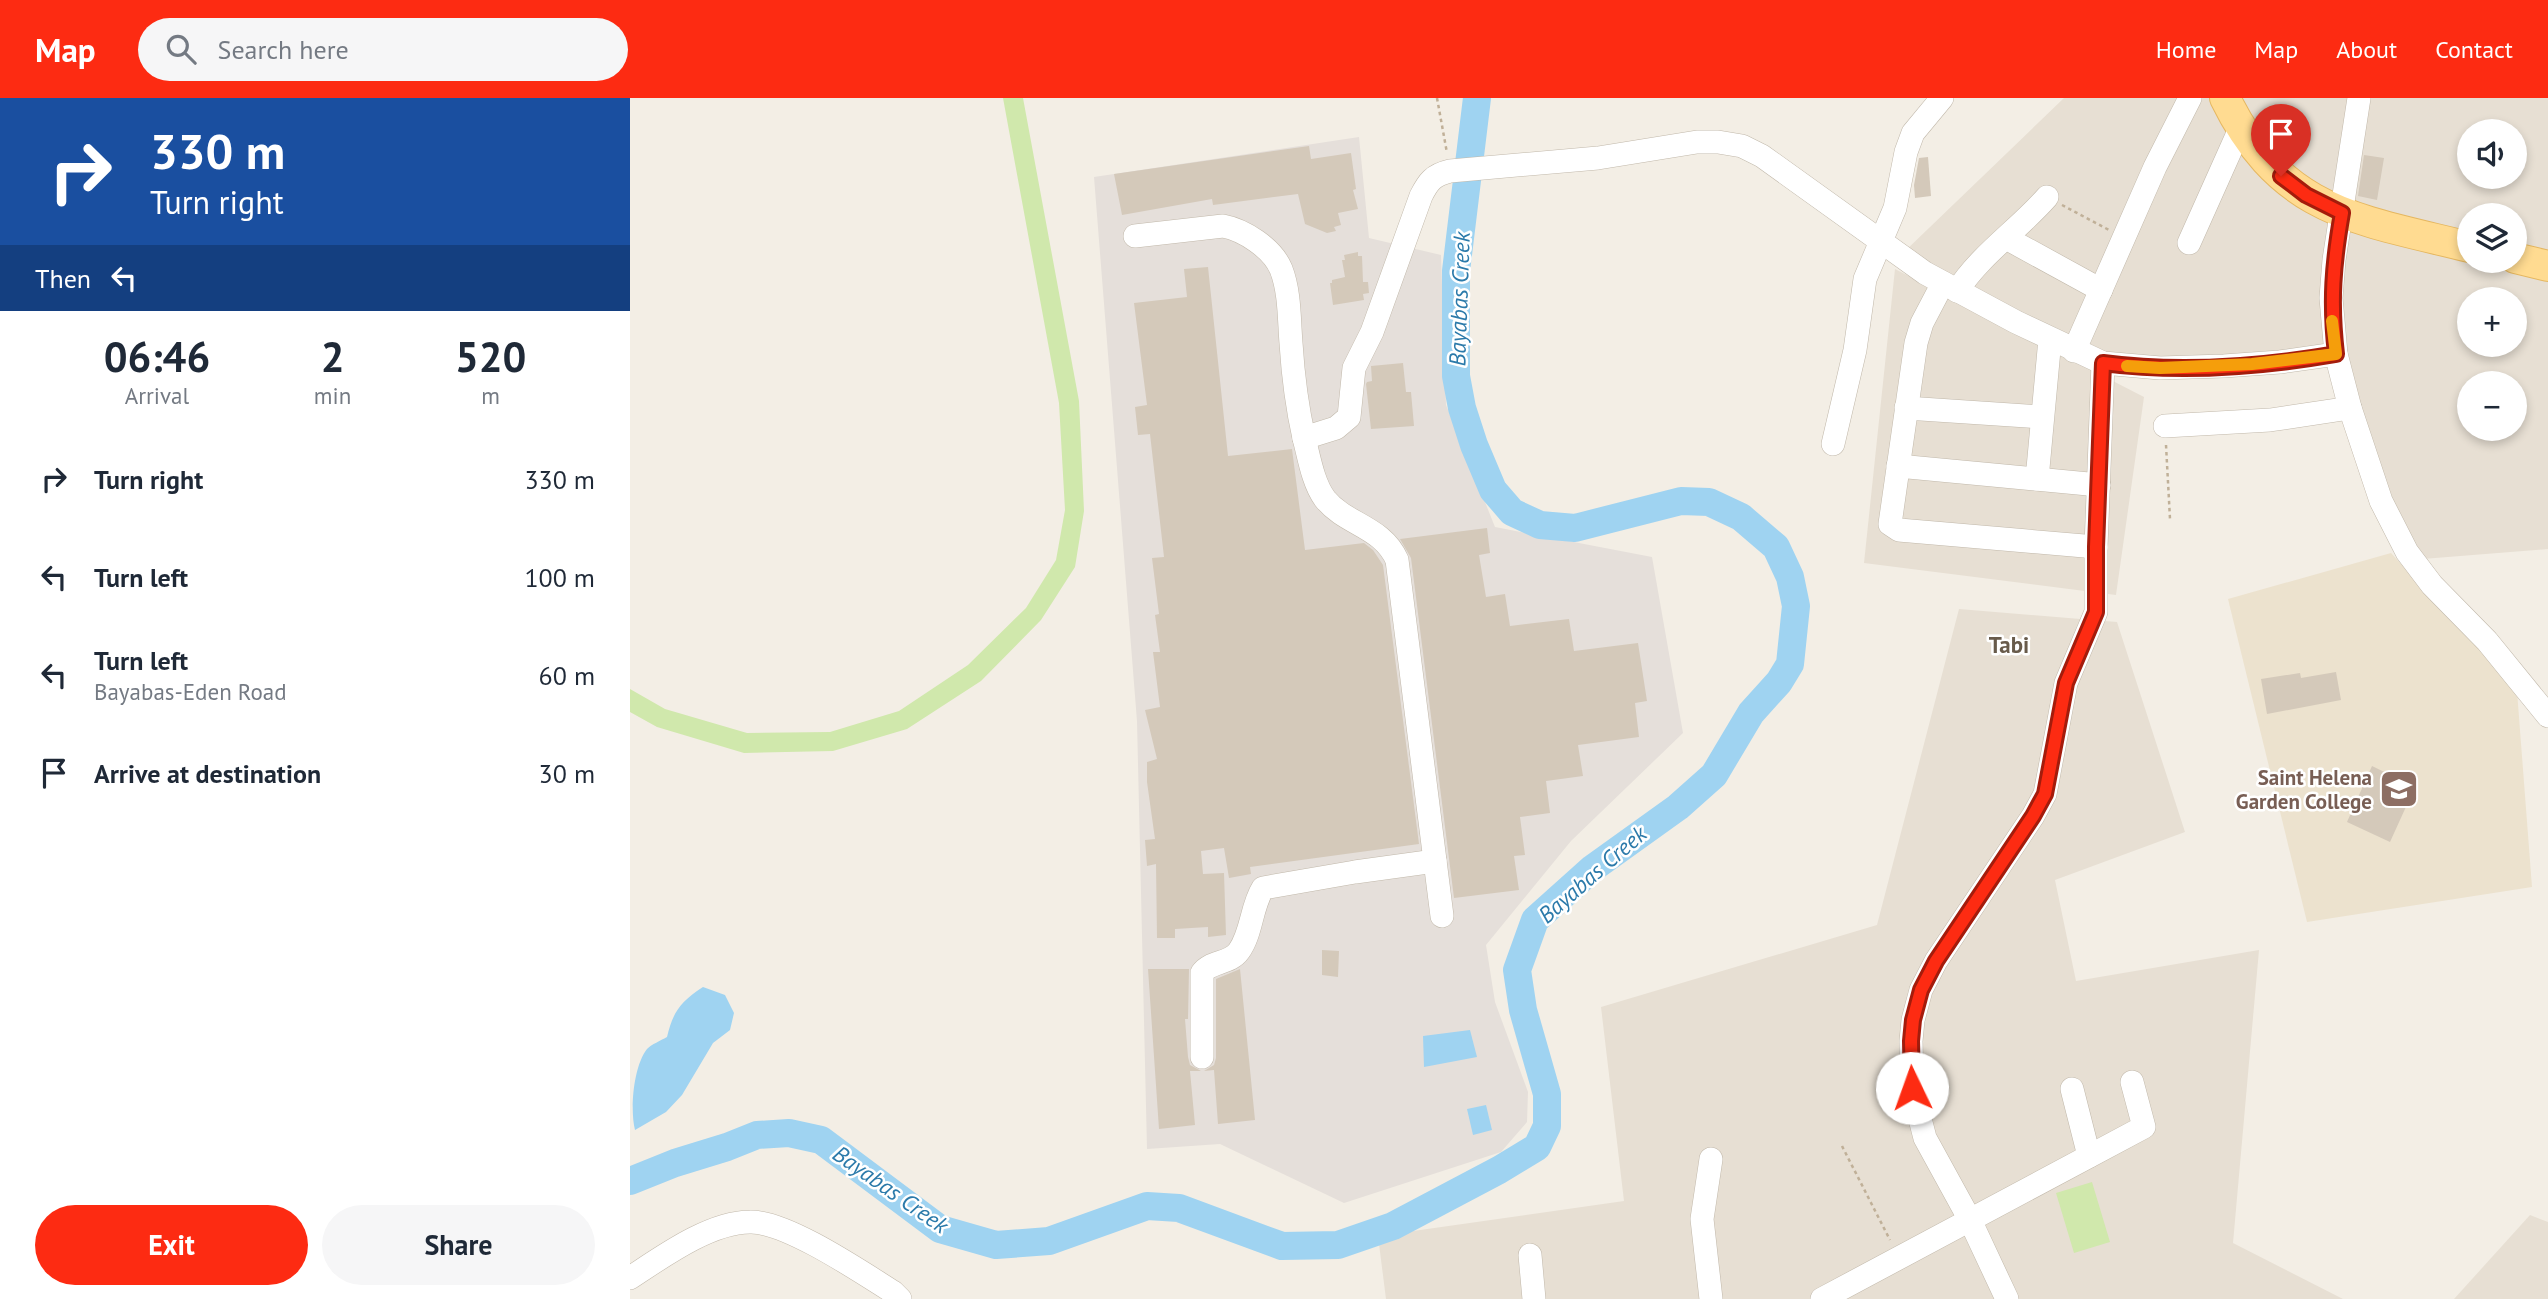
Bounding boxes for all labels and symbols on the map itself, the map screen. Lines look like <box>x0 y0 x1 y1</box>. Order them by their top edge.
pin <box>2251 104 2311 176</box>
water label: Bayabas Creek <box>1442 230 1476 367</box>
district label: Tabi <box>1989 630 2029 659</box>
place label: Saint Helena Garden College <box>2236 764 2372 815</box>
school or university icon: Saint Helena Garden College <box>2378 768 2420 810</box>
water label: Bayabas Creek <box>1532 818 1653 929</box>
position arrow <box>1875 1051 1949 1125</box>
water label: Bayabas Creek <box>828 1139 956 1240</box>

